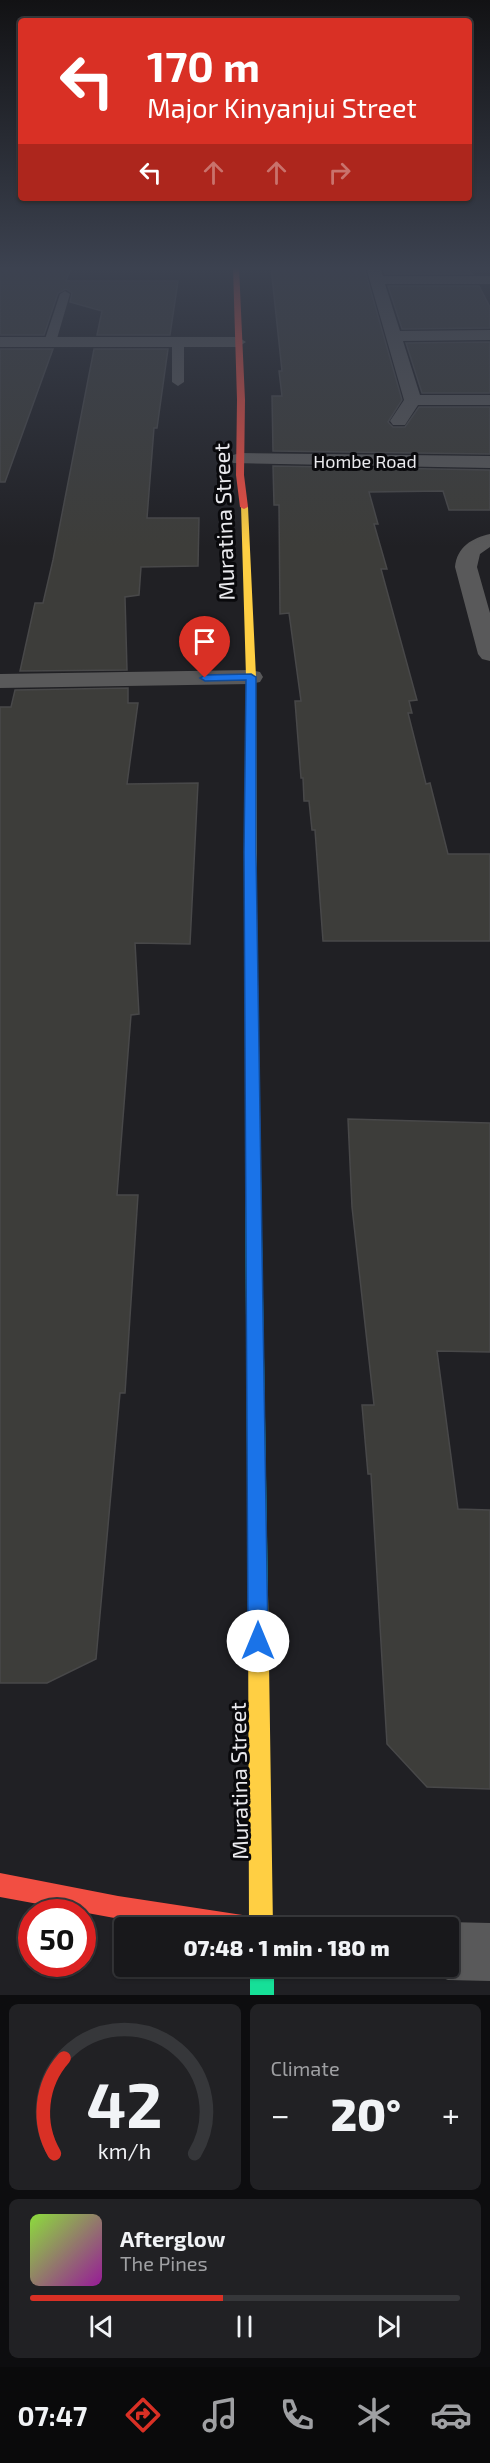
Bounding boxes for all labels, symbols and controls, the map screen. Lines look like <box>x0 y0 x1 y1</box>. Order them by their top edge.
text: 170 m <box>147 40 260 90</box>
icon: left <box>48 42 126 120</box>
text: Major Kinyanjui Street <box>147 91 417 123</box>
icon: left <box>134 156 167 189</box>
icon: ahead <box>197 156 230 189</box>
icon: ahead <box>260 156 293 189</box>
icon: right <box>323 156 356 189</box>
street label: Muratina Street <box>207 443 239 601</box>
street label: Hombe Road <box>313 450 417 472</box>
pin <box>179 616 230 678</box>
icon: arrive <box>188 625 221 658</box>
position arrow <box>226 1609 290 1673</box>
street label: Muratina Street <box>224 1702 252 1860</box>
speed limit sign: 50 <box>18 1899 96 1977</box>
text: 07:48 · 1 min · 180 m <box>183 1934 390 1960</box>
text: Climate <box>271 2056 340 2080</box>
text: 42 <box>87 2066 163 2141</box>
text: 20° <box>330 2086 401 2140</box>
text: − <box>271 2094 290 2134</box>
text: + <box>442 2094 460 2134</box>
text: km/h <box>98 2138 151 2163</box>
text: Afterglow <box>120 2225 225 2251</box>
text: The Pines <box>120 2251 208 2275</box>
icon: previous <box>85 2310 118 2343</box>
icon: pause <box>228 2310 261 2343</box>
icon: next <box>372 2310 405 2343</box>
icon: directions <box>122 2394 164 2436</box>
icon: music <box>199 2394 241 2436</box>
icon: phone <box>276 2394 318 2436</box>
icon: climate <box>353 2394 395 2436</box>
icon: car <box>430 2394 472 2436</box>
text: 07:47 <box>18 2399 87 2431</box>

